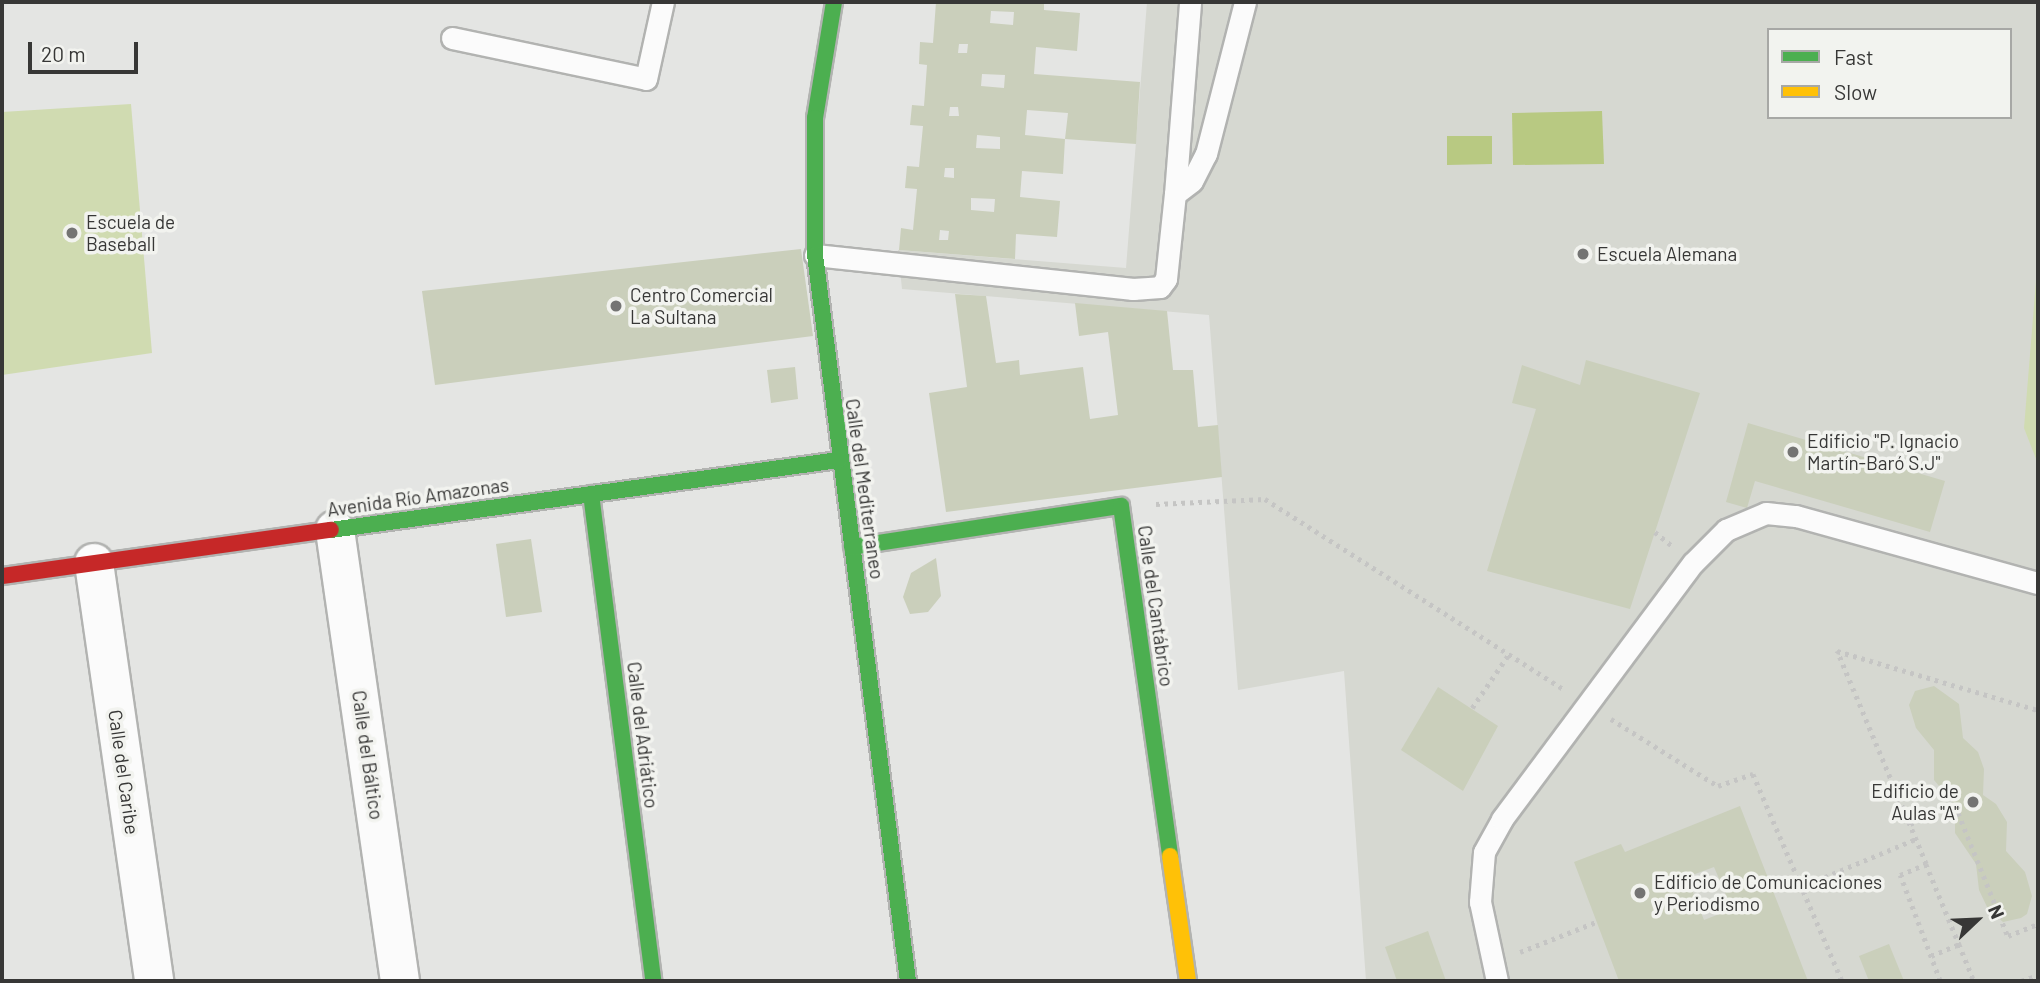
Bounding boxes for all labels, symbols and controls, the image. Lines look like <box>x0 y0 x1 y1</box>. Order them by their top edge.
scale bar <box>32 28 142 72</box>
legend <box>1767 28 2012 119</box>
text: 20 m <box>41 41 86 66</box>
text: Fast <box>1834 44 1874 69</box>
text: Slow <box>1834 79 1877 104</box>
place label: Escuela de Baseball <box>86 211 175 255</box>
marker: Escuela de Baseball <box>64 225 80 241</box>
place label: Escuela Alemana <box>1597 243 1737 265</box>
marker: Escuela Alemana <box>1575 246 1591 262</box>
place label: Centro Comercial La Sultana <box>630 284 773 328</box>
marker: Centro Comercial La Sultana <box>608 298 624 314</box>
street label: Calle del Mediterraneo <box>841 397 889 581</box>
place label: Edificio "P. Ignacio Martín-Baró S.J" <box>1807 430 1959 474</box>
marker: Edificio "P. Ignacio Martín-Baró S.J" <box>1785 444 1801 460</box>
street label: Avenida Río Amazonas <box>326 473 510 521</box>
street label: Calle del Cantábrico <box>1133 524 1179 688</box>
street label: Calle del Adriático <box>623 660 663 810</box>
street label: Calle del Báltico <box>348 689 388 821</box>
street label: Calle del Caribe <box>104 708 144 836</box>
place label: Edificio de Aulas "A" <box>1871 780 1959 824</box>
marker: Edificio de Aulas "A" <box>1965 794 1981 810</box>
place label: Edificio de Comunicaciones y Periodismo <box>1654 871 1882 915</box>
marker: Edificio de Comunicaciones y Periodismo <box>1632 885 1648 901</box>
north arrow <box>1942 885 2012 955</box>
text: N <box>1984 901 2010 922</box>

